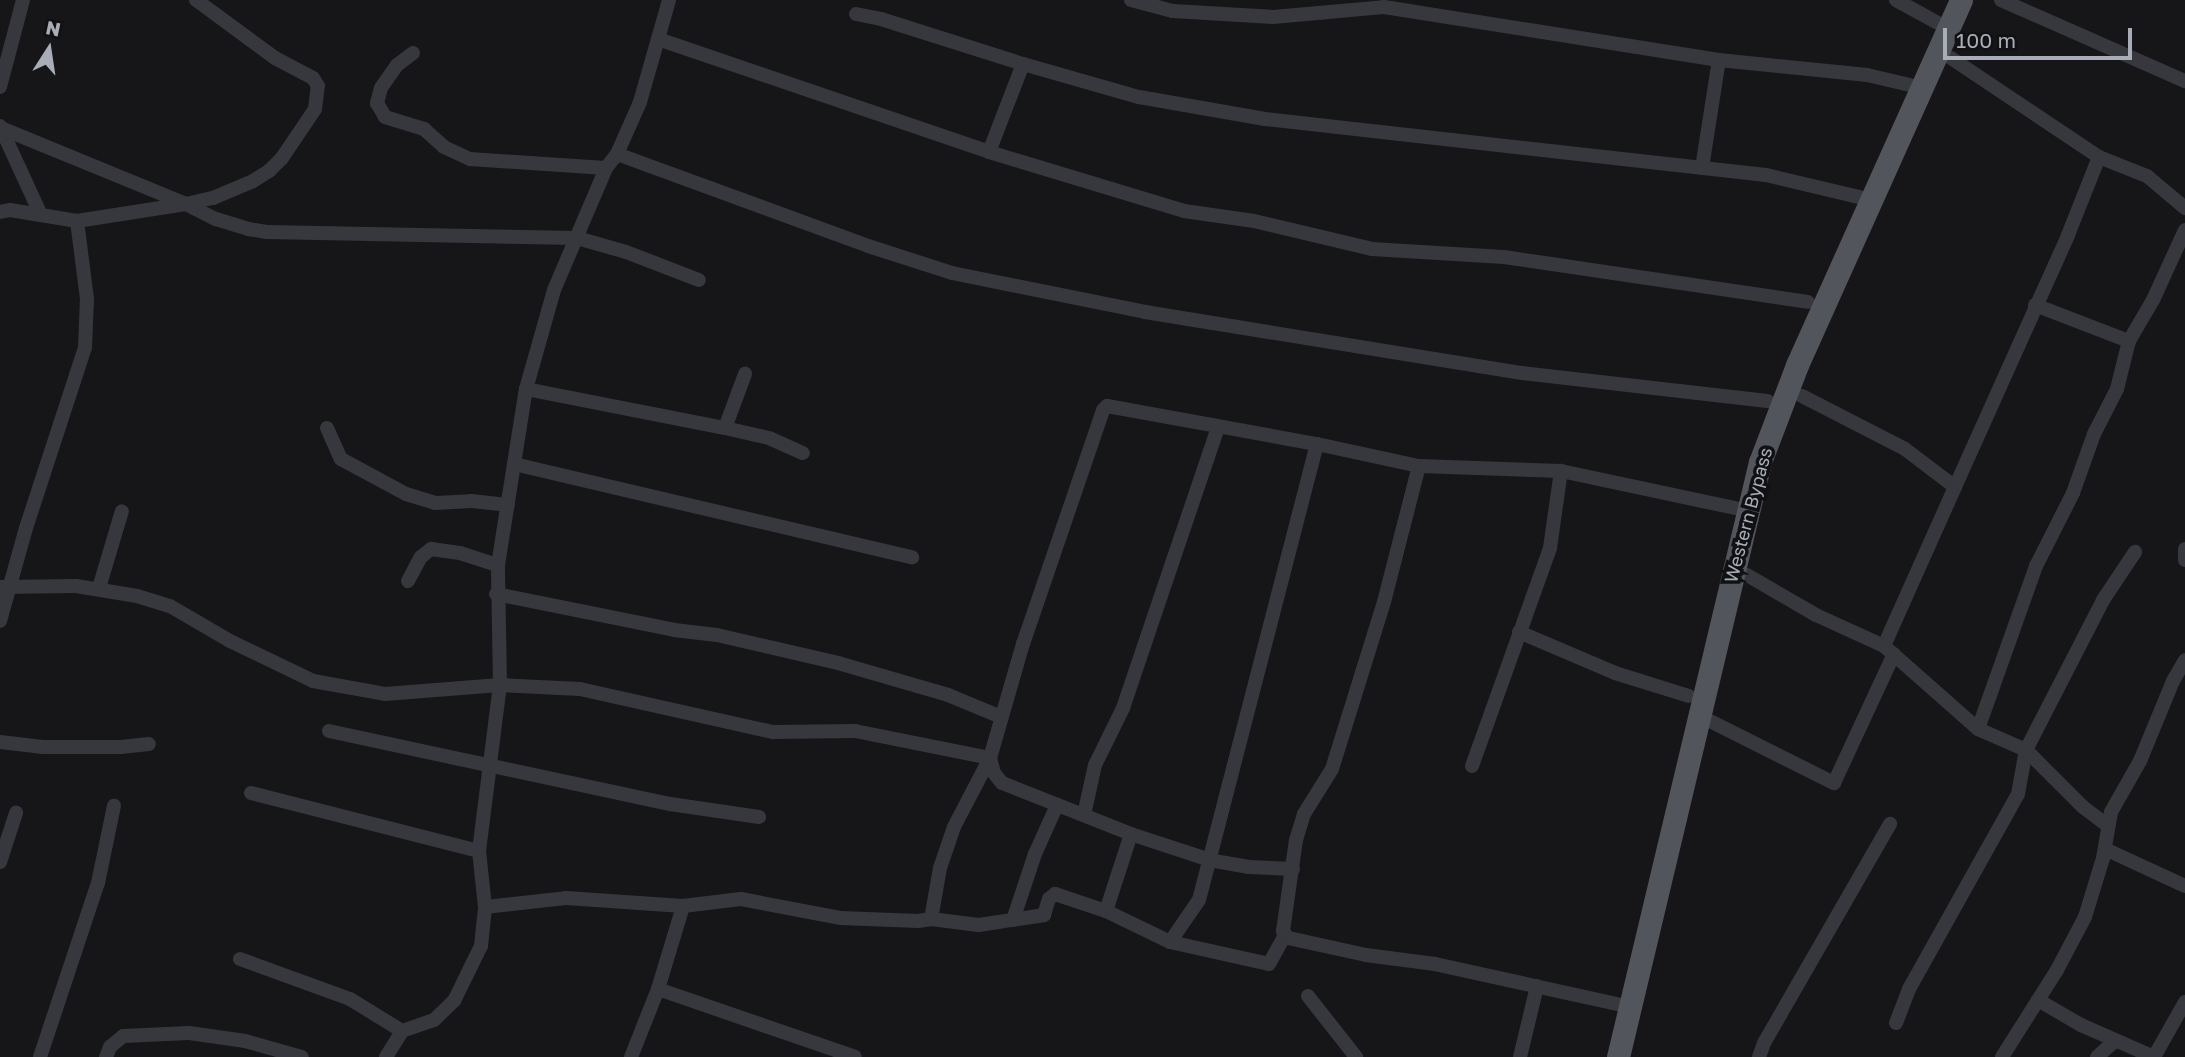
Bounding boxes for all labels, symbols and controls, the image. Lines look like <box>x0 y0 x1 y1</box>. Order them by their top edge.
north arrow <box>14 14 84 84</box>
scale bar <box>1947 14 2136 58</box>
text: N <box>44 15 63 41</box>
text: 100 m <box>1956 27 2016 53</box>
street label: Western Bypass <box>1720 445 1776 585</box>

